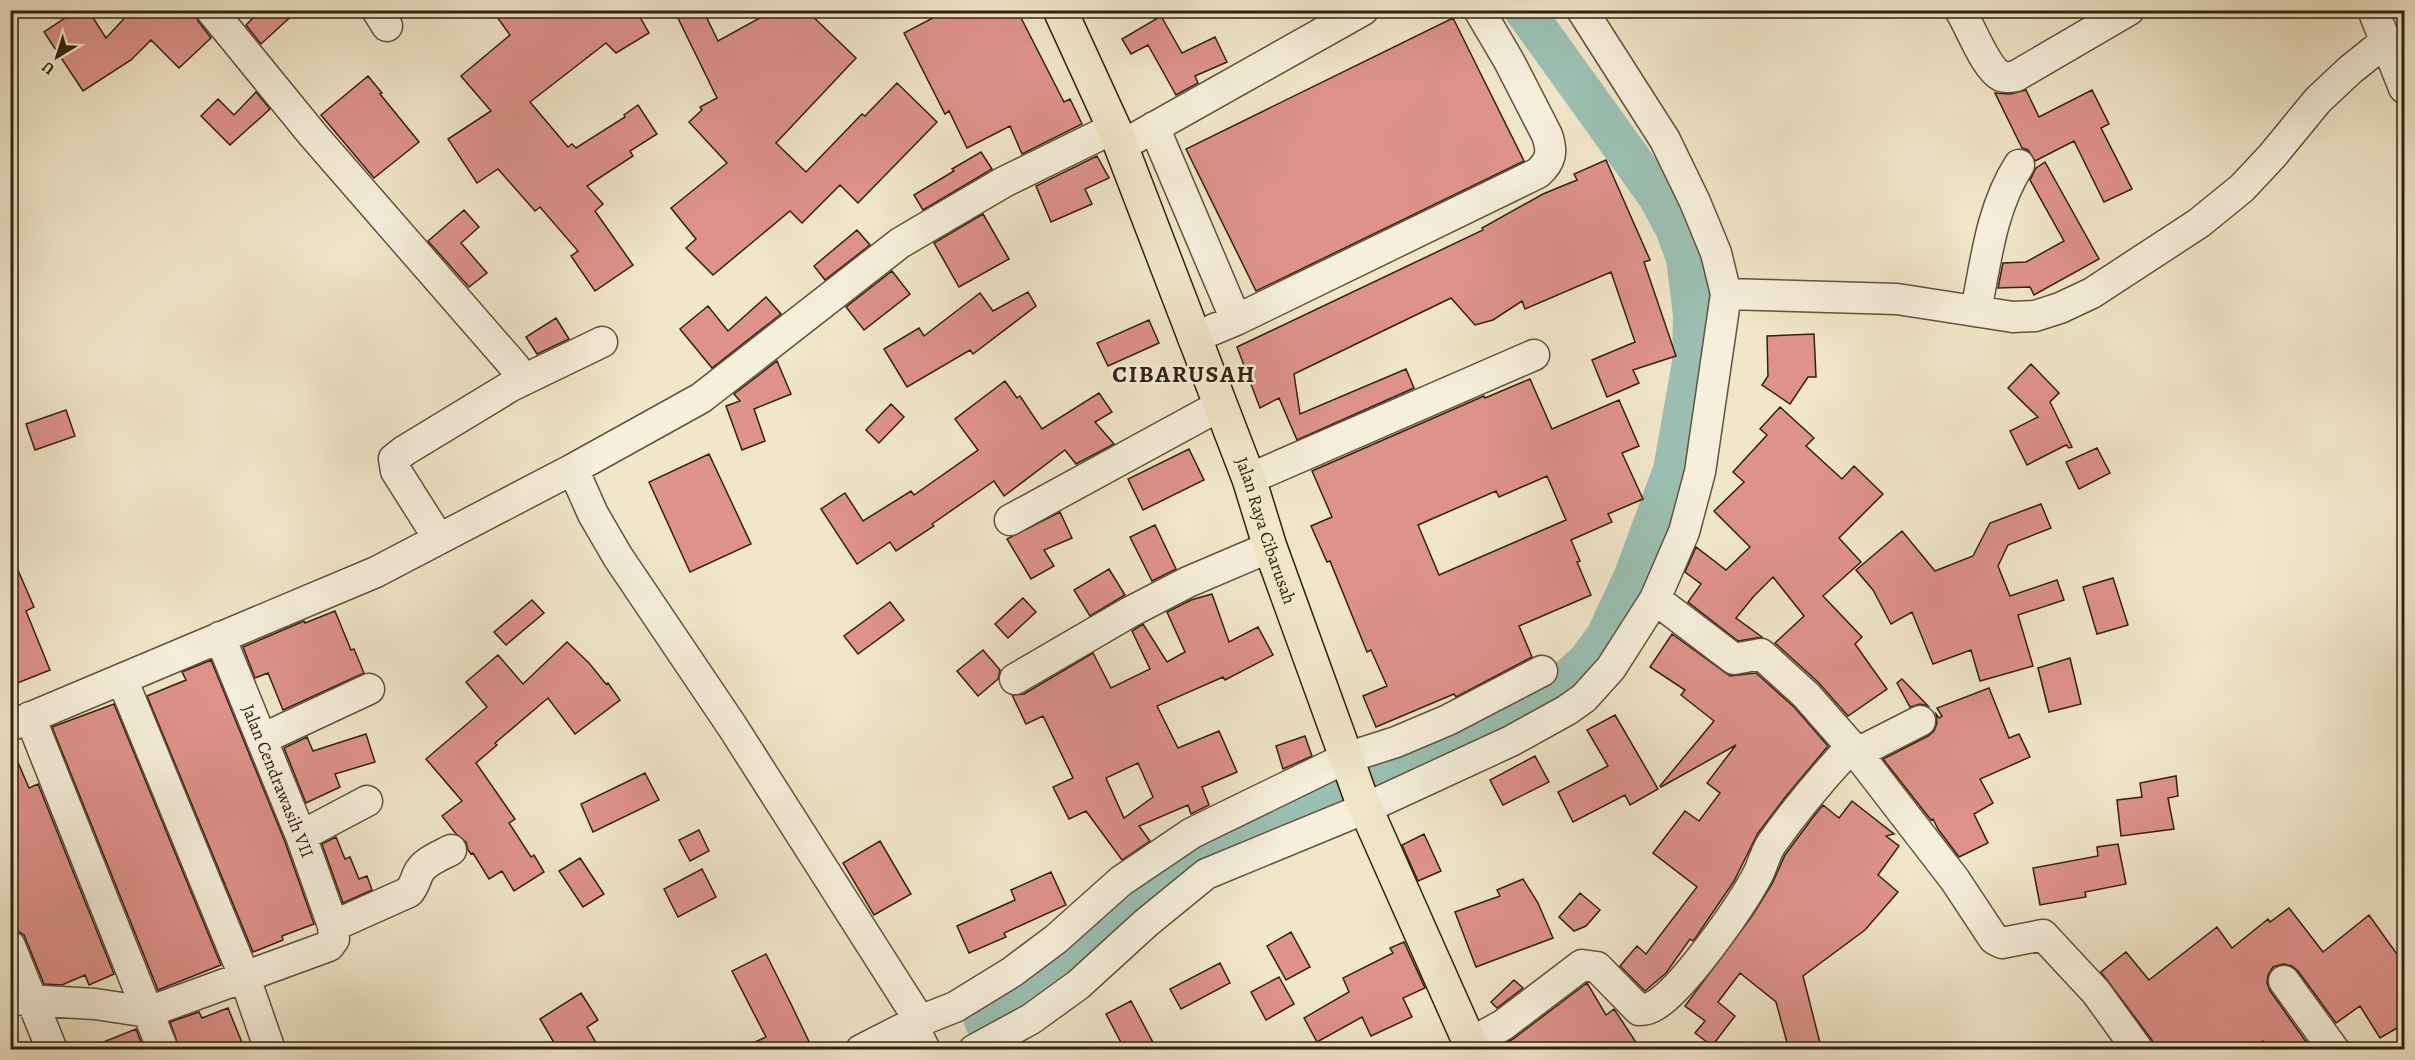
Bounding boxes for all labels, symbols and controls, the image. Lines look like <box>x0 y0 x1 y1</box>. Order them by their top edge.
north arrow <box>27 27 87 87</box>
text: U <box>37 56 59 80</box>
district label: CIBARUSAH <box>1112 358 1256 390</box>
street label: Jalan Raya Cibarusah <box>1230 453 1302 608</box>
street label: Jalan Cendrawasih VII <box>236 701 320 861</box>

